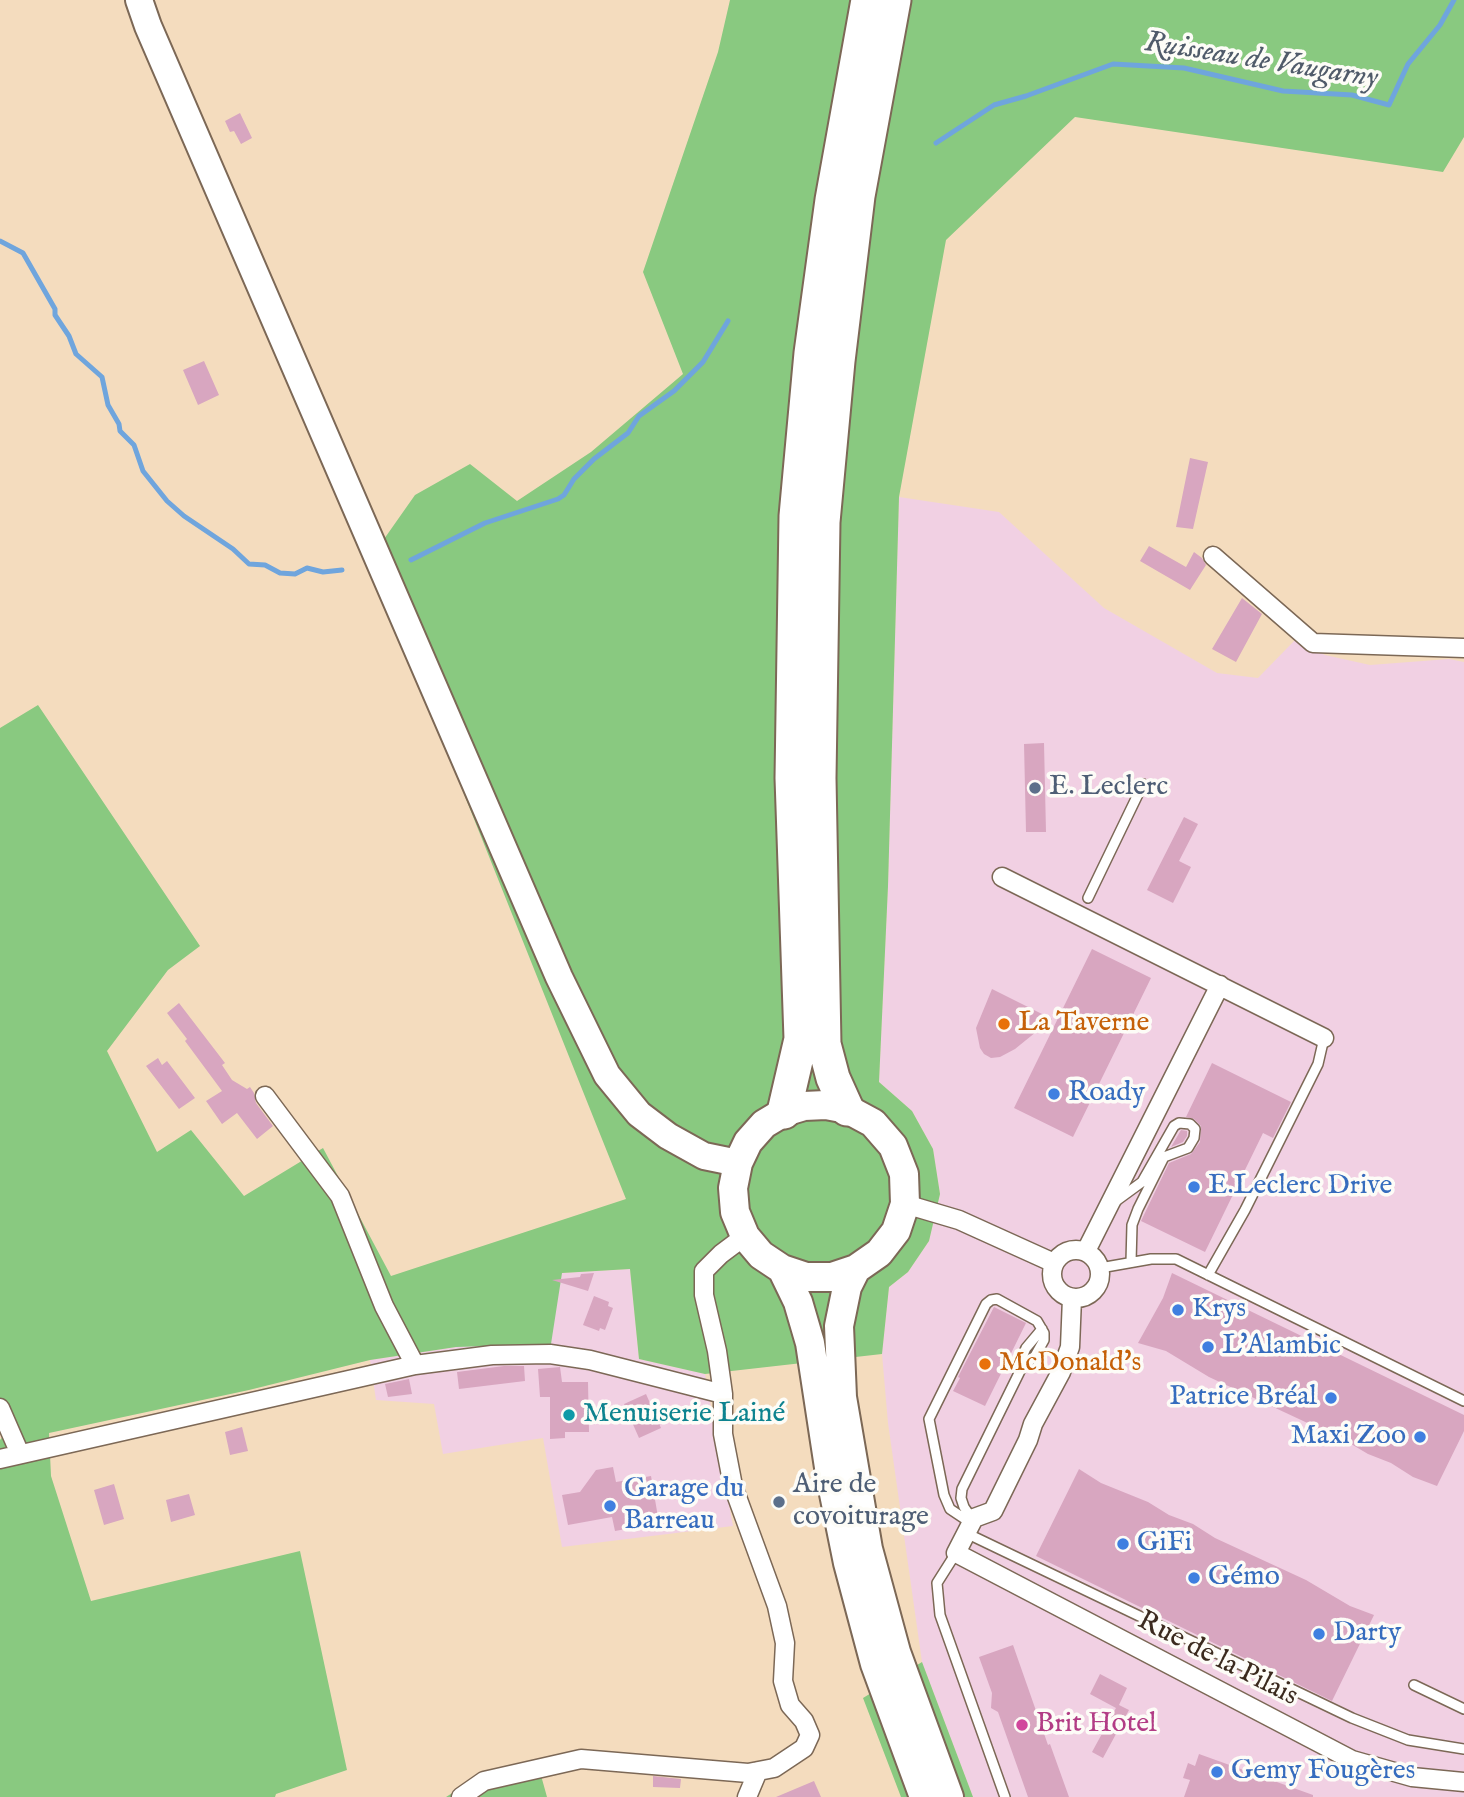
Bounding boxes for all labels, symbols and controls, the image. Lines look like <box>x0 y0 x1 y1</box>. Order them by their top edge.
water label: Ruisseau de Vaugarny <box>1142 26 1380 98</box>
place label: E. Leclerc <box>1049 771 1168 805</box>
marker: E. Leclerc <box>1027 780 1043 796</box>
place label: La Taverne <box>1018 1007 1149 1041</box>
marker: La Taverne <box>996 1016 1012 1032</box>
place label: Roady <box>1068 1077 1145 1111</box>
marker: Roady <box>1046 1086 1062 1102</box>
place label: E.Leclerc Drive <box>1208 1170 1392 1204</box>
marker: E.Leclerc Drive <box>1186 1179 1202 1195</box>
place label: Krys <box>1192 1293 1246 1327</box>
marker: Krys <box>1170 1302 1186 1318</box>
place label: L'Alambic <box>1222 1330 1341 1364</box>
marker: L'Alambic <box>1200 1339 1216 1355</box>
place label: McDonald's <box>999 1347 1141 1381</box>
marker: McDonald's <box>977 1356 993 1372</box>
place label: Patrice Bréal <box>1169 1381 1317 1415</box>
marker: Patrice Bréal <box>1323 1390 1339 1406</box>
place label: Menuiserie Lainé <box>583 1398 785 1432</box>
marker: Menuiserie Lainé <box>561 1407 577 1423</box>
place label: Maxi Zoo <box>1290 1420 1406 1454</box>
marker: Maxi Zoo <box>1412 1429 1428 1445</box>
place label: Aire de covoiturage <box>793 1469 929 1535</box>
place label: Garage du Barreau <box>624 1473 744 1539</box>
marker: Aire de covoiturage <box>771 1494 787 1510</box>
marker: Garage du Barreau <box>602 1498 618 1514</box>
place label: GiFi <box>1137 1527 1192 1561</box>
marker: GiFi <box>1115 1536 1131 1552</box>
place label: Gémo <box>1208 1561 1280 1595</box>
marker: Gémo <box>1186 1570 1202 1586</box>
street label: Rue de la Pilais <box>1131 1605 1303 1715</box>
place label: Darty <box>1333 1617 1401 1651</box>
marker: Darty <box>1311 1626 1327 1642</box>
place label: Brit Hotel <box>1036 1708 1157 1742</box>
marker: Brit Hotel <box>1014 1717 1030 1733</box>
place label: Gemy Fougères <box>1231 1755 1415 1789</box>
marker: Gemy Fougères <box>1209 1764 1225 1780</box>

